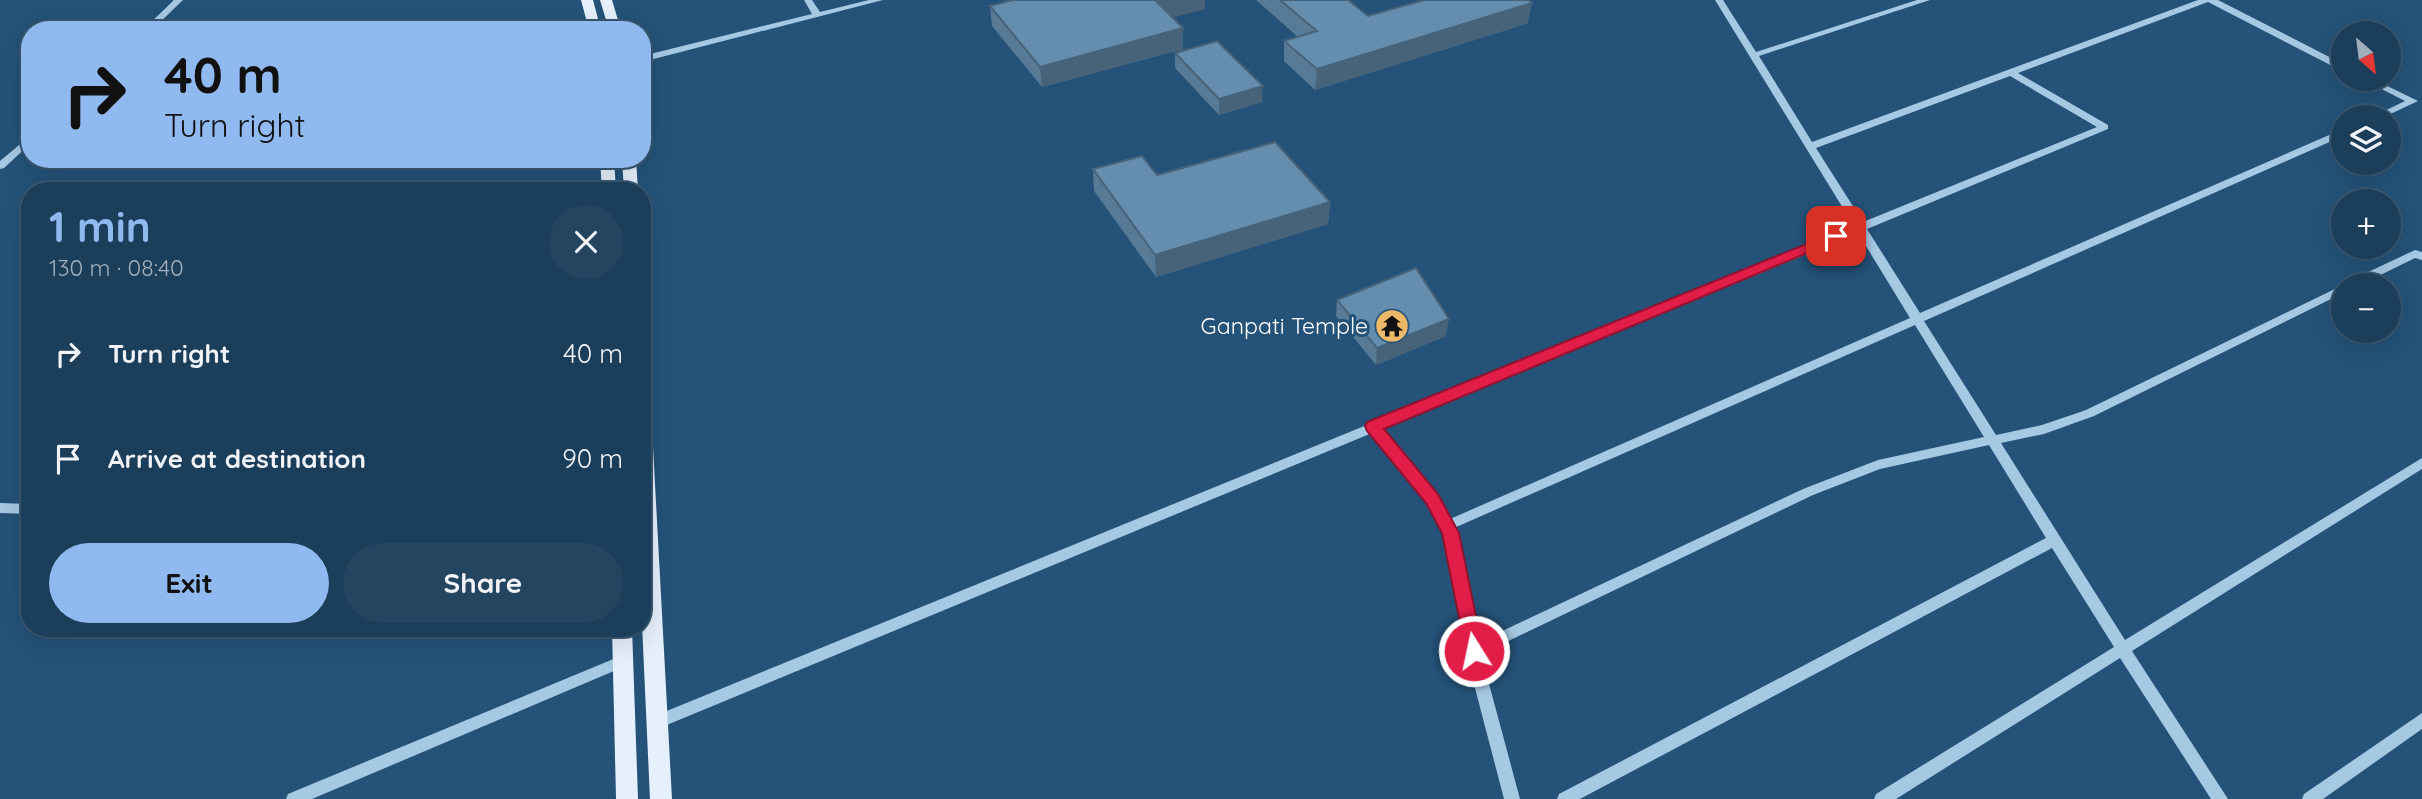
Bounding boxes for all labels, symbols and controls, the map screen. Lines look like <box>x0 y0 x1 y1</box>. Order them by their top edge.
north arrow <box>2331 21 2401 91</box>
map controls <box>2331 21 2401 343</box>
text: 40 m <box>164 44 282 105</box>
icon: right <box>49 49 140 140</box>
text: Turn right <box>164 105 305 145</box>
button: layers <box>2331 105 2401 175</box>
button: + <box>2331 189 2401 259</box>
text: 1 min <box>49 200 151 253</box>
button: close <box>549 205 623 279</box>
pin <box>1806 206 1866 266</box>
icon: arrive <box>1817 217 1855 255</box>
text: 130 m · 08:40 <box>49 253 184 282</box>
button: − <box>2331 273 2401 343</box>
temple icon: Ganpati Temple <box>1373 307 1411 345</box>
place label: Ganpati Temple <box>1200 311 1368 340</box>
icon: right <box>49 335 87 373</box>
text: Turn right <box>108 337 230 370</box>
text: 40 m <box>563 337 623 370</box>
icon: arrive <box>49 440 87 478</box>
text: Arrive at destination <box>108 442 366 475</box>
text: 90 m <box>562 442 623 475</box>
button: Exit <box>49 543 329 623</box>
button: Share <box>343 543 623 623</box>
position arrow <box>1437 614 1511 688</box>

